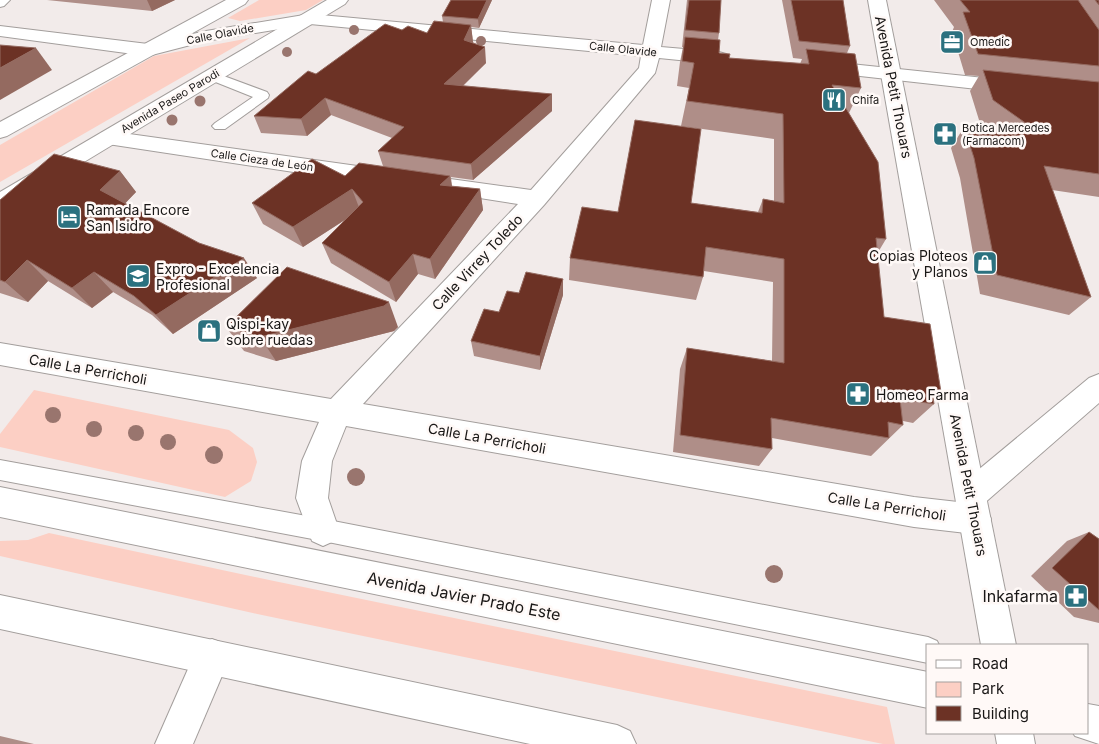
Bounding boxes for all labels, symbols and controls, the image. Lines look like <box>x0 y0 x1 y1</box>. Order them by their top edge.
street label: Avenida Petit Thouars <box>872 14 916 160</box>
street label: Calle Olavide <box>185 21 255 47</box>
office icon: Omedic <box>939 29 965 55</box>
place label: Omedic <box>970 35 1010 49</box>
street label: Calle Olavide <box>588 38 658 60</box>
street label: Avenida Paseo Parodi <box>118 66 222 136</box>
restaurant icon: Chifa <box>821 87 847 113</box>
place label: Chifa <box>852 93 879 107</box>
pharmacy icon: Botica Mercedes (Farmacom) <box>932 121 958 147</box>
place label: Botica Mercedes (Farmacom) <box>962 121 1050 148</box>
street label: Calle Cieza de León <box>210 146 314 174</box>
place label: Ramada Encore San Isidro <box>86 201 190 234</box>
hotel icon: Ramada Encore San Isidro <box>56 204 82 230</box>
street label: Calle Virrey Toledo <box>428 210 526 314</box>
place label: Copias Ploteos y Planos <box>869 247 968 280</box>
shop icon: Copias Ploteos y Planos <box>972 250 998 276</box>
place label: Expro - Excelencia Profesional <box>156 260 279 293</box>
school or university icon: Expro - Excelencia Profesional <box>125 263 151 289</box>
place label: Qispi-kay sobre ruedas <box>226 315 313 348</box>
shop icon: Qispi-kay sobre ruedas <box>196 318 222 344</box>
street label: Calle La Perricholi <box>28 350 148 388</box>
pharmacy icon: Homeo Farma <box>845 381 871 407</box>
place label: Homeo Farma <box>876 386 969 403</box>
street label: Avenida Petit Thouars <box>947 412 991 558</box>
street label: Calle La Perricholi <box>427 419 547 457</box>
street label: Calle La Perricholi <box>827 488 947 524</box>
street label: Avenida Javier Prado Este <box>366 567 562 625</box>
pharmacy icon: Inkafarma <box>1063 583 1089 609</box>
place label: Inkafarma <box>983 586 1058 606</box>
legend <box>926 644 1089 734</box>
text: Road <box>972 654 1008 673</box>
text: Park <box>972 679 1005 698</box>
text: Building <box>972 704 1029 723</box>

